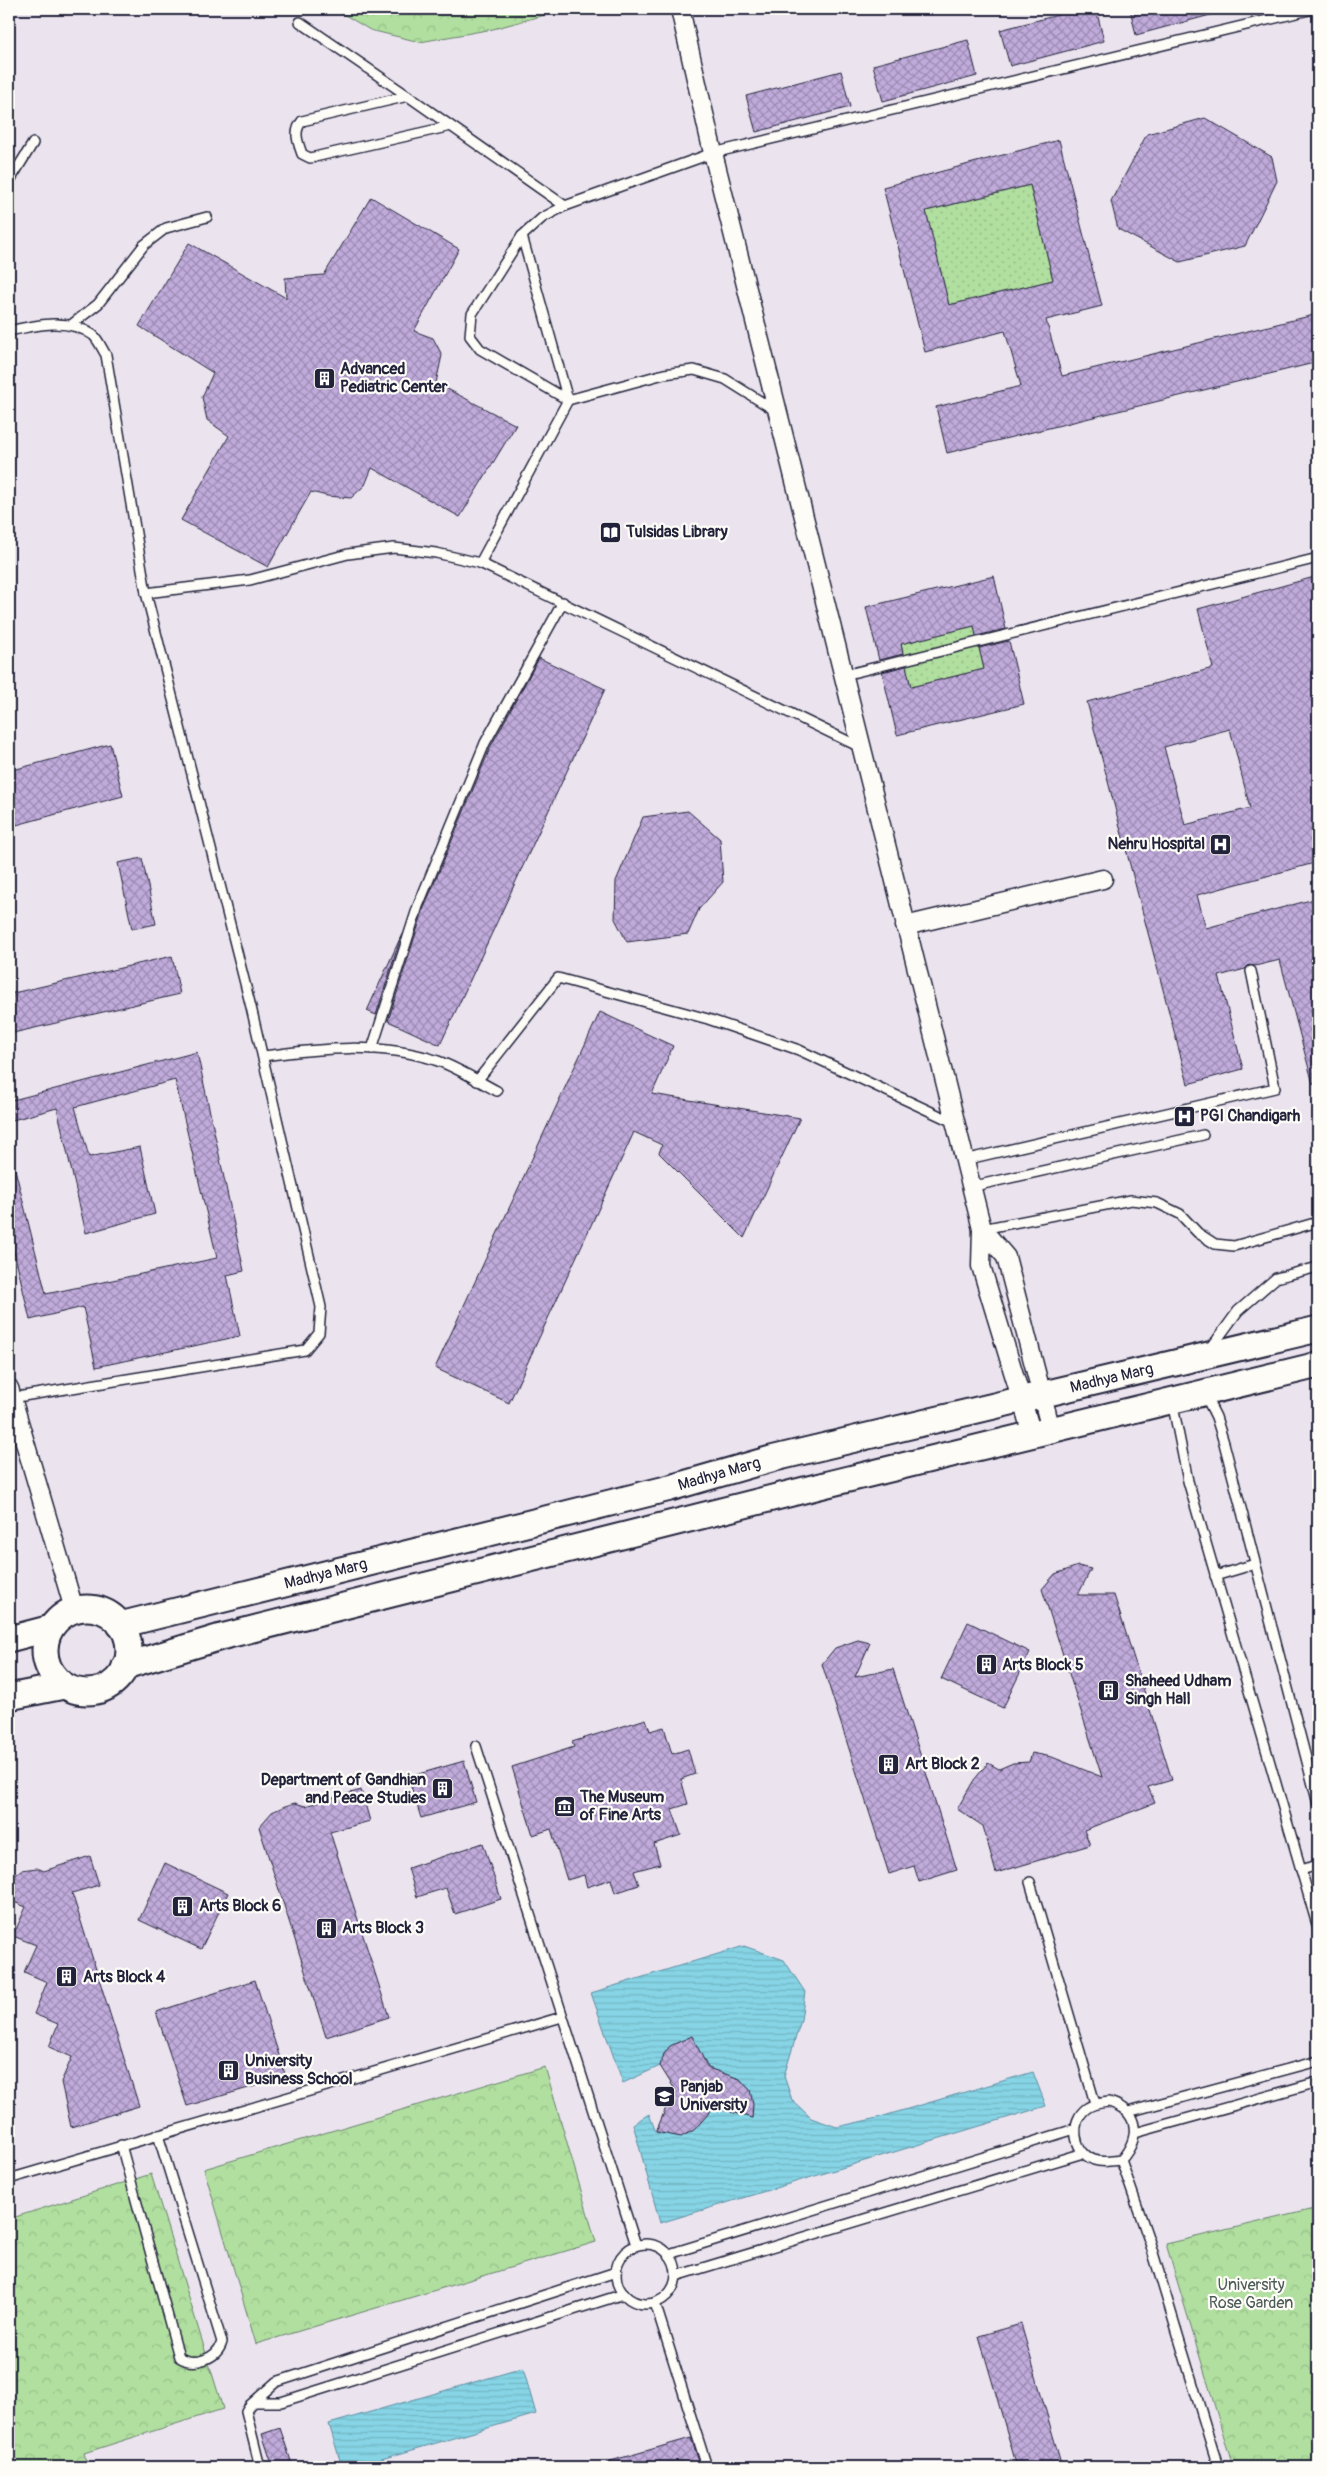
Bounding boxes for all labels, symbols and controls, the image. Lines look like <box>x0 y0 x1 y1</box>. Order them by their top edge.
place label: Advanced Pediatric Center <box>340 359 448 397</box>
building icon: Advanced Pediatric Center <box>312 366 336 390</box>
library icon: Tulsidas Library <box>598 520 622 544</box>
place label: Tulsidas Library <box>625 522 728 542</box>
hospital icon: Nehru Hospital <box>1209 832 1233 856</box>
place label: Nehru Hospital <box>1108 834 1205 854</box>
hospital icon: PGI Chandigarh <box>1172 1104 1196 1128</box>
place label: PGI Chandigarh <box>1200 1106 1301 1126</box>
street label: Madhya Marg <box>1068 1359 1155 1398</box>
street label: Madhya Marg <box>676 1453 763 1495</box>
street label: Madhya Marg <box>282 1554 369 1594</box>
building icon: Arts Block 5 <box>974 1653 998 1677</box>
place label: Arts Block 5 <box>1002 1655 1084 1675</box>
place label: Shaheed Udham Singh Hall <box>1125 1671 1231 1709</box>
building icon: Shaheed Udham Singh Hall <box>1097 1678 1121 1702</box>
building icon: Art Block 2 <box>877 1752 901 1776</box>
place label: Art Block 2 <box>905 1754 980 1774</box>
place label: Department of Gandhian and Peace Studies <box>261 1770 427 1808</box>
building icon: Department of Gandhian and Peace Studies <box>430 1777 454 1801</box>
place label: The Museum of Fine Arts <box>579 1787 664 1825</box>
museum icon: The Museum of Fine Arts <box>552 1794 576 1818</box>
building icon: Arts Block 6 <box>171 1894 195 1918</box>
place label: Arts Block 6 <box>199 1896 281 1916</box>
building icon: Arts Block 3 <box>314 1916 338 1940</box>
place label: Arts Block 3 <box>342 1918 424 1938</box>
building icon: Arts Block 4 <box>55 1965 79 1989</box>
place label: Arts Block 4 <box>83 1967 166 1987</box>
place label: University Business School <box>245 2051 353 2089</box>
building icon: University Business School <box>217 2058 241 2082</box>
place label: Panjab University <box>680 2077 747 2115</box>
school or university icon: Panjab University <box>652 2084 676 2108</box>
park label: University Rose Garden <box>1209 2275 1293 2313</box>

